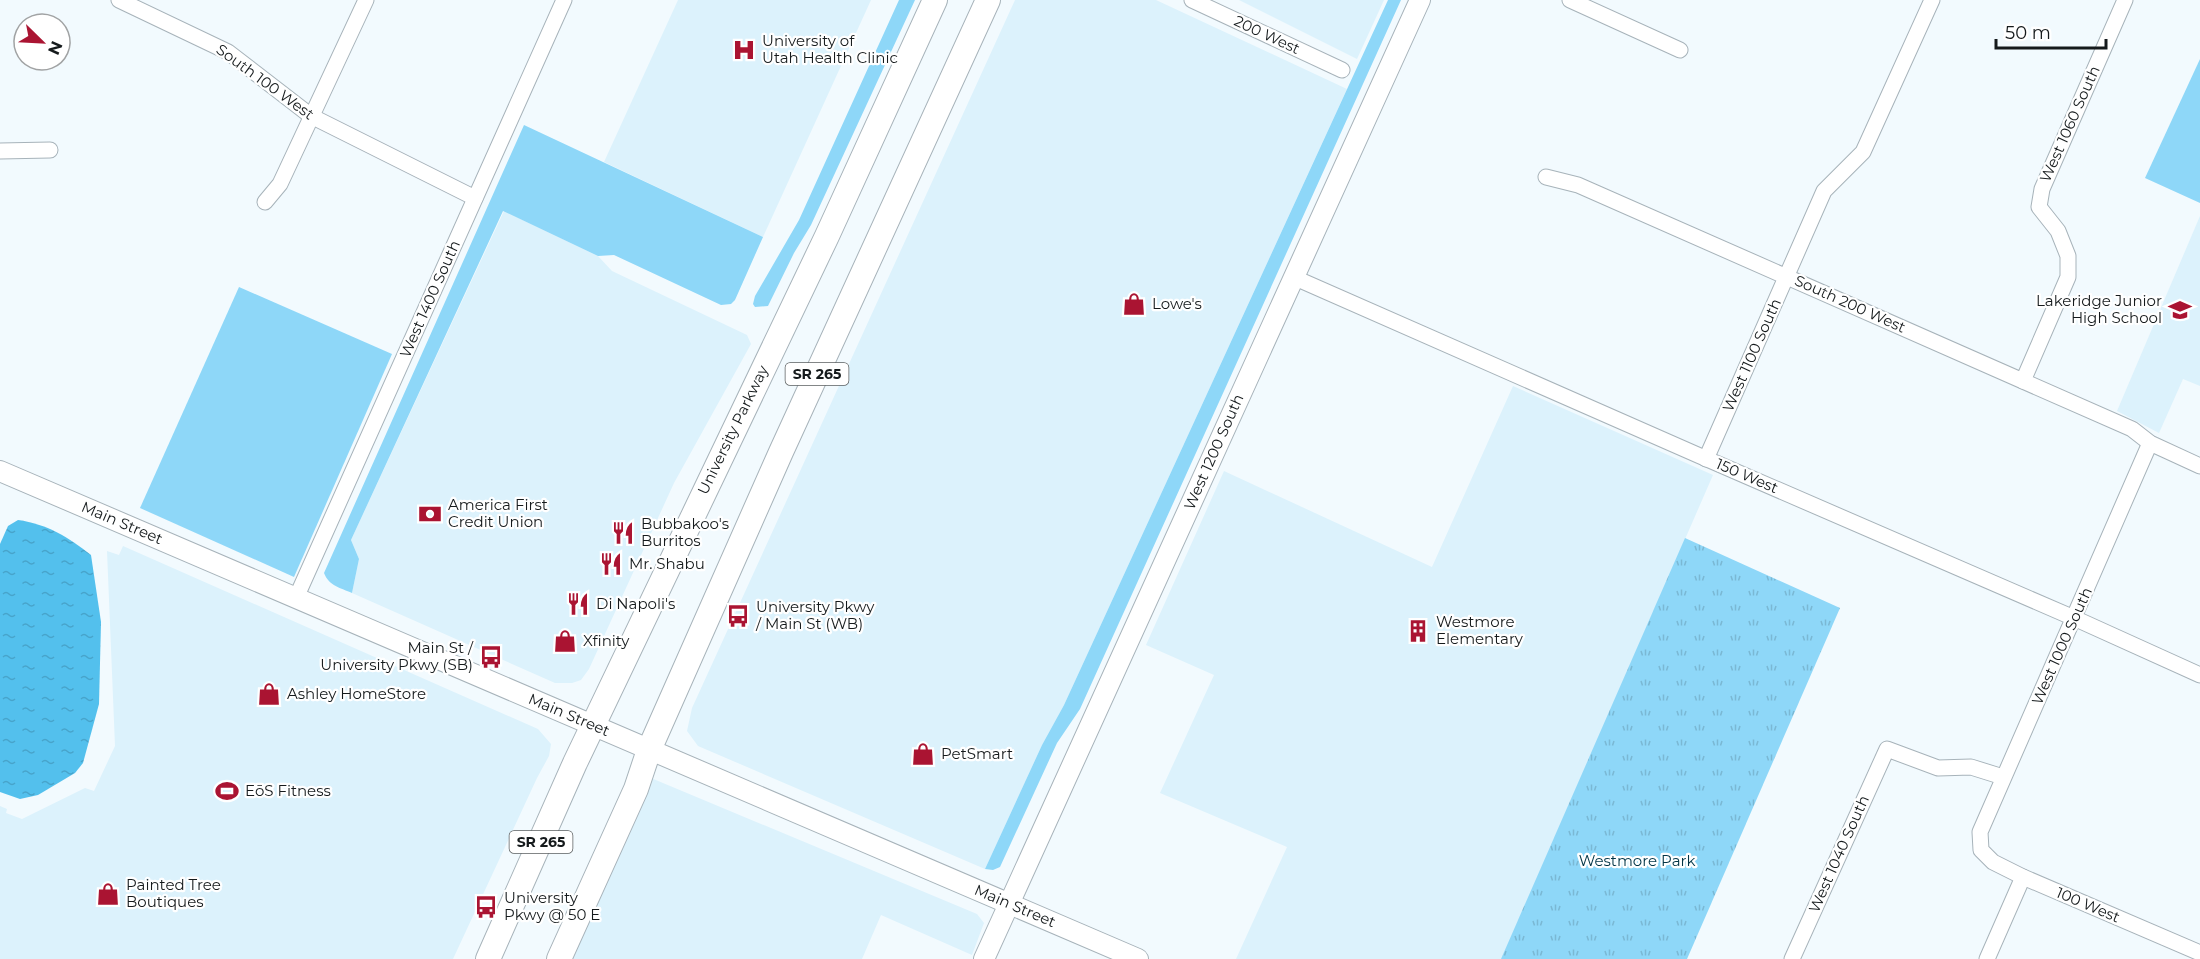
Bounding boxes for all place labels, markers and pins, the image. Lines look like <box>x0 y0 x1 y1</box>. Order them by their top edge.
place label: University of Utah Health Clinic <box>762 31 898 67</box>
hospital icon: University of Utah Health Clinic <box>731 37 757 63</box>
shop icon: Lowe's <box>1121 291 1147 317</box>
place label: Lakeridge Junior High School <box>2036 291 2162 327</box>
place label: Lowe's <box>1152 294 1202 313</box>
school or university icon: Lakeridge Junior High School <box>2167 297 2193 323</box>
place label: America First Credit Union <box>448 495 548 531</box>
bank icon: America First Credit Union <box>417 501 443 527</box>
place label: Bubbakoo's Burritos <box>641 514 729 550</box>
restaurant icon: Bubbakoo's Burritos <box>610 520 636 546</box>
restaurant icon: Mr. Shabu <box>598 551 624 577</box>
place label: Mr. Shabu <box>629 554 705 573</box>
restaurant icon: Di Napoli's <box>565 591 591 617</box>
place label: Di Napoli's <box>596 594 675 613</box>
place label: University Pkwy / Main St (WB) <box>755 597 875 633</box>
bus stop icon: University Pkwy / Main St (WB) <box>725 603 751 629</box>
place label: Westmore Elementary <box>1436 612 1524 648</box>
building icon: Westmore Elementary <box>1405 618 1431 644</box>
shop icon: Xfinity <box>552 628 578 654</box>
place label: Xfinity <box>583 631 630 650</box>
place label: Main St / University Pkwy (SB) <box>320 638 474 674</box>
bus stop icon: Main St / University Pkwy (SB) <box>478 644 504 670</box>
shop icon: Ashley HomeStore <box>256 681 282 707</box>
place label: Ashley HomeStore <box>287 684 426 703</box>
shop icon: PetSmart <box>910 741 936 767</box>
place label: PetSmart <box>941 744 1013 763</box>
sports icon: EōS Fitness <box>214 778 240 804</box>
place label: EōS Fitness <box>245 781 331 800</box>
place label: Painted Tree Boutiques <box>126 875 221 911</box>
shop icon: Painted Tree Boutiques <box>95 881 121 907</box>
place label: University Pkwy @ 50 E <box>504 888 600 924</box>
bus stop icon: University Pkwy @ 50 E <box>473 894 499 920</box>

